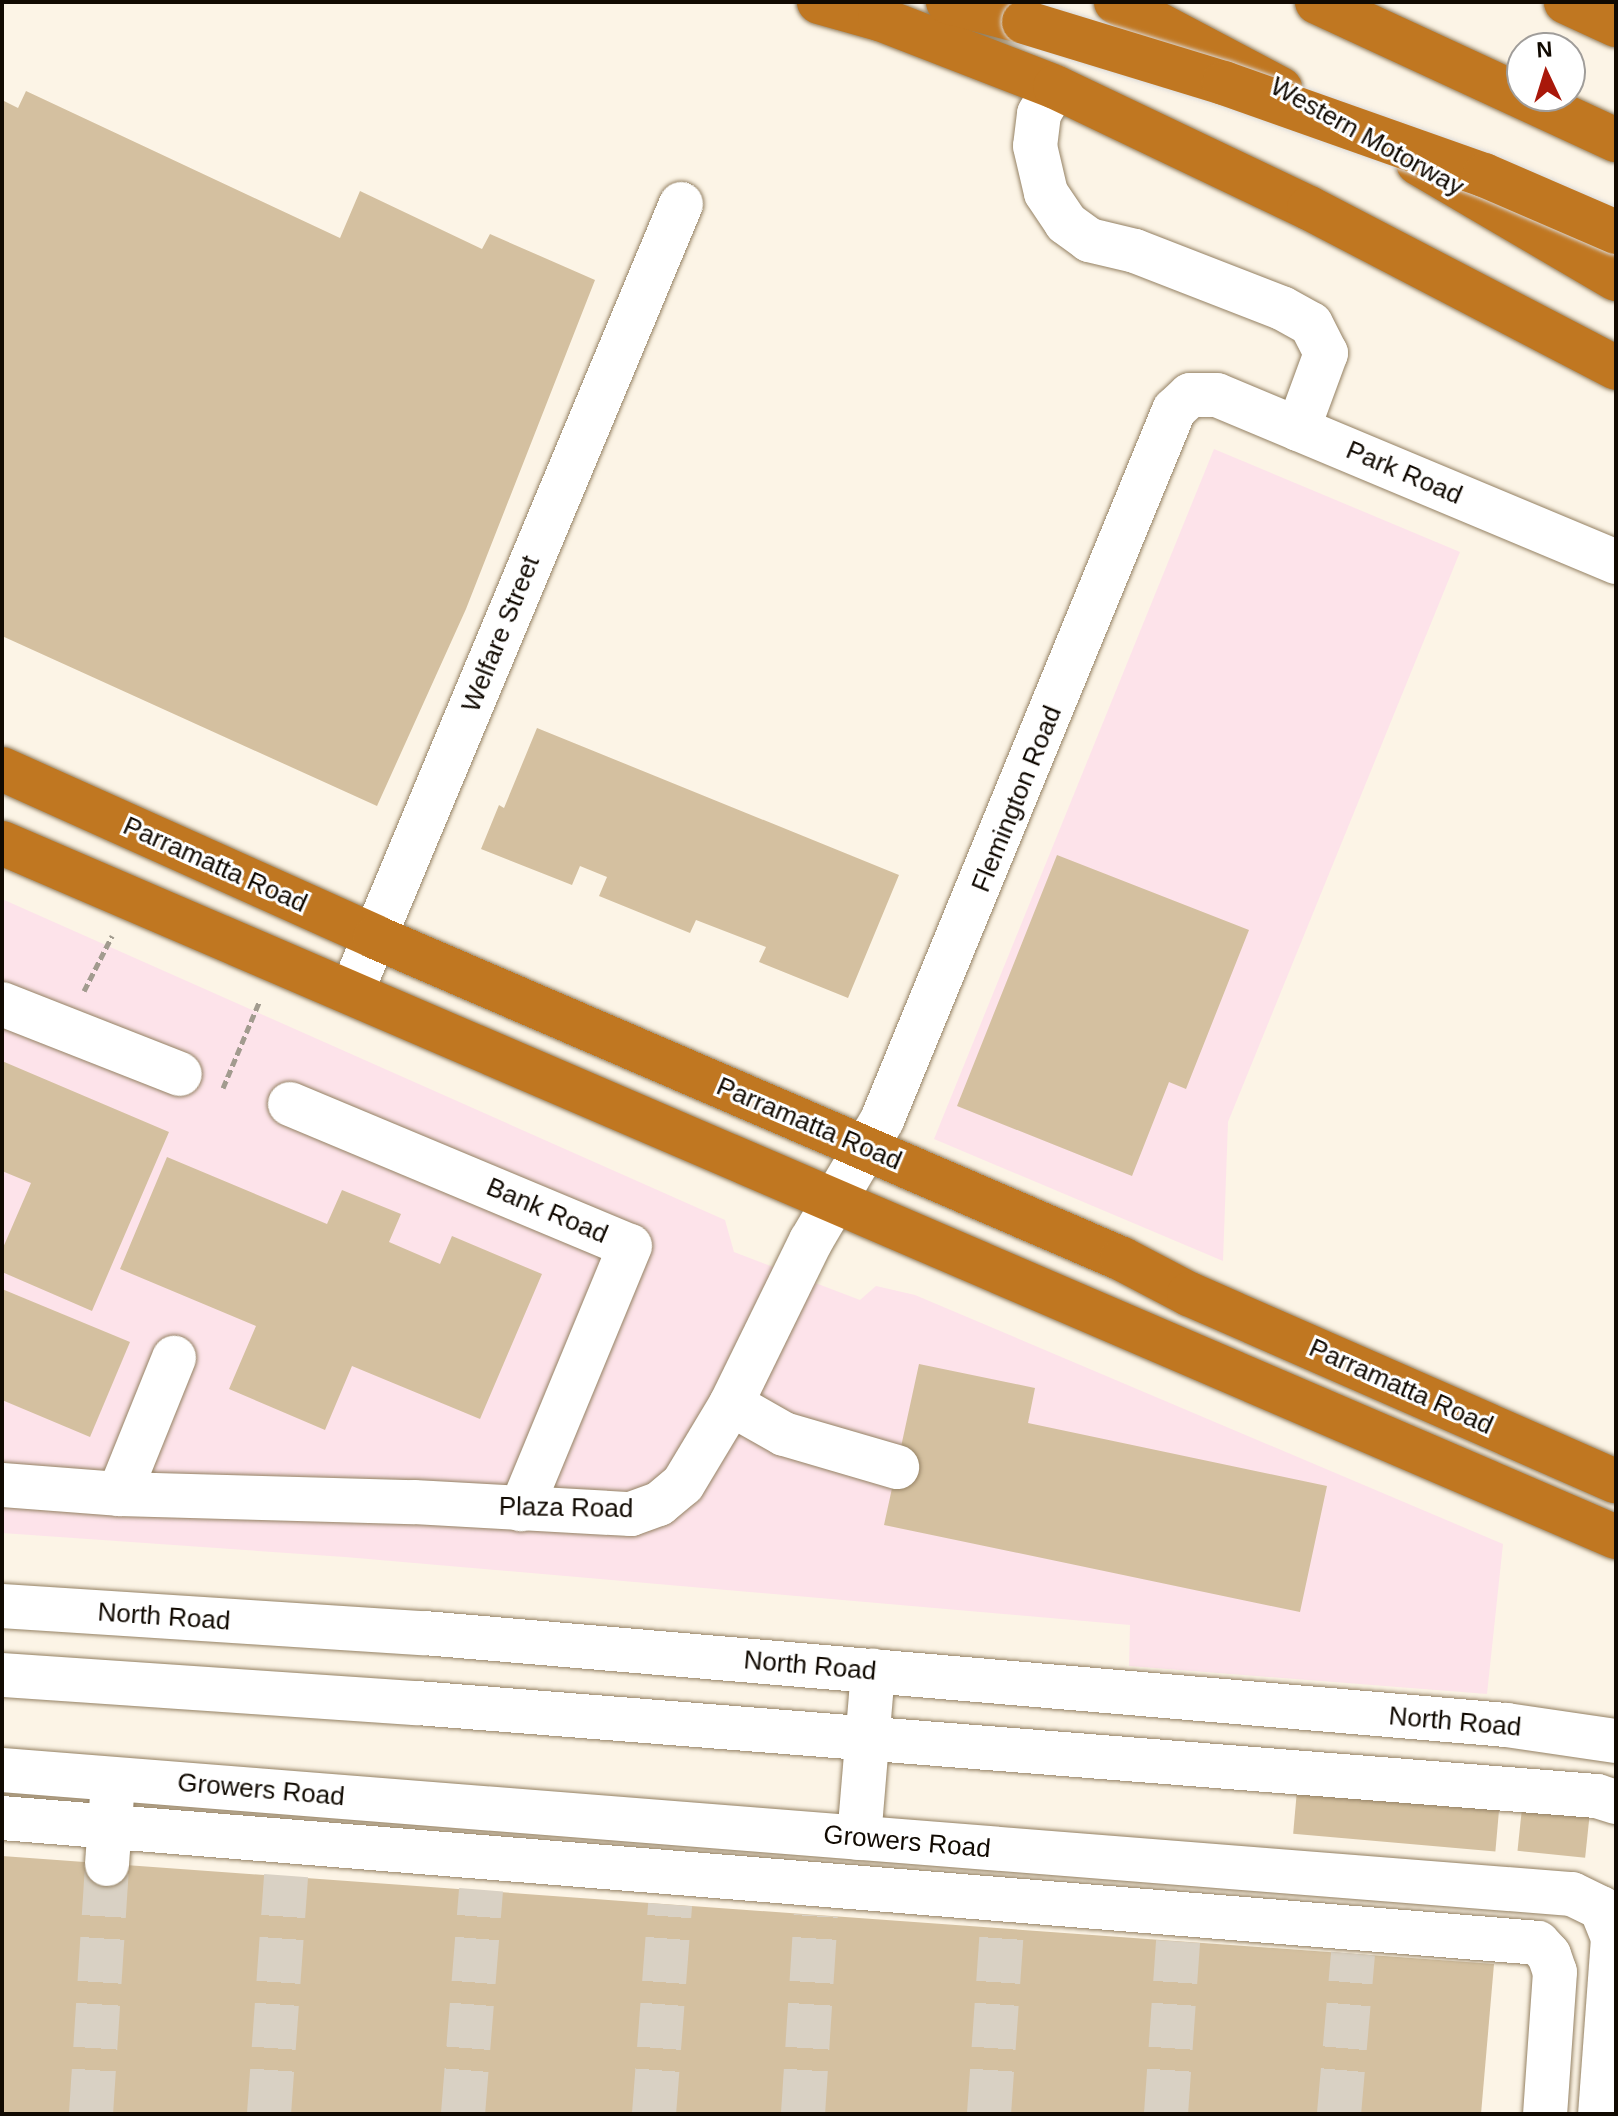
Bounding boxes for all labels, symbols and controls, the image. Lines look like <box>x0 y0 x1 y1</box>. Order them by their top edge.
north arrow <box>1506 32 1586 112</box>
text: N <box>1536 37 1553 63</box>
street label: Western Motorway <box>1265 71 1469 203</box>
street label: Park Road <box>1341 435 1467 511</box>
street label: Welfare Street <box>455 551 547 717</box>
street label: Flemington Road <box>965 701 1069 897</box>
street label: Parramatta Road <box>118 810 312 920</box>
street label: Parramatta Road <box>712 1071 906 1177</box>
street label: Bank Road <box>482 1172 612 1250</box>
street label: Parramatta Road <box>1304 1332 1498 1442</box>
street label: Plaza Road <box>499 1491 633 1525</box>
street label: North Road <box>97 1597 231 1637</box>
street label: North Road <box>742 1645 878 1687</box>
street label: North Road <box>1387 1701 1523 1743</box>
street label: Growers Road <box>176 1767 346 1813</box>
street label: Growers Road <box>822 1819 992 1865</box>

